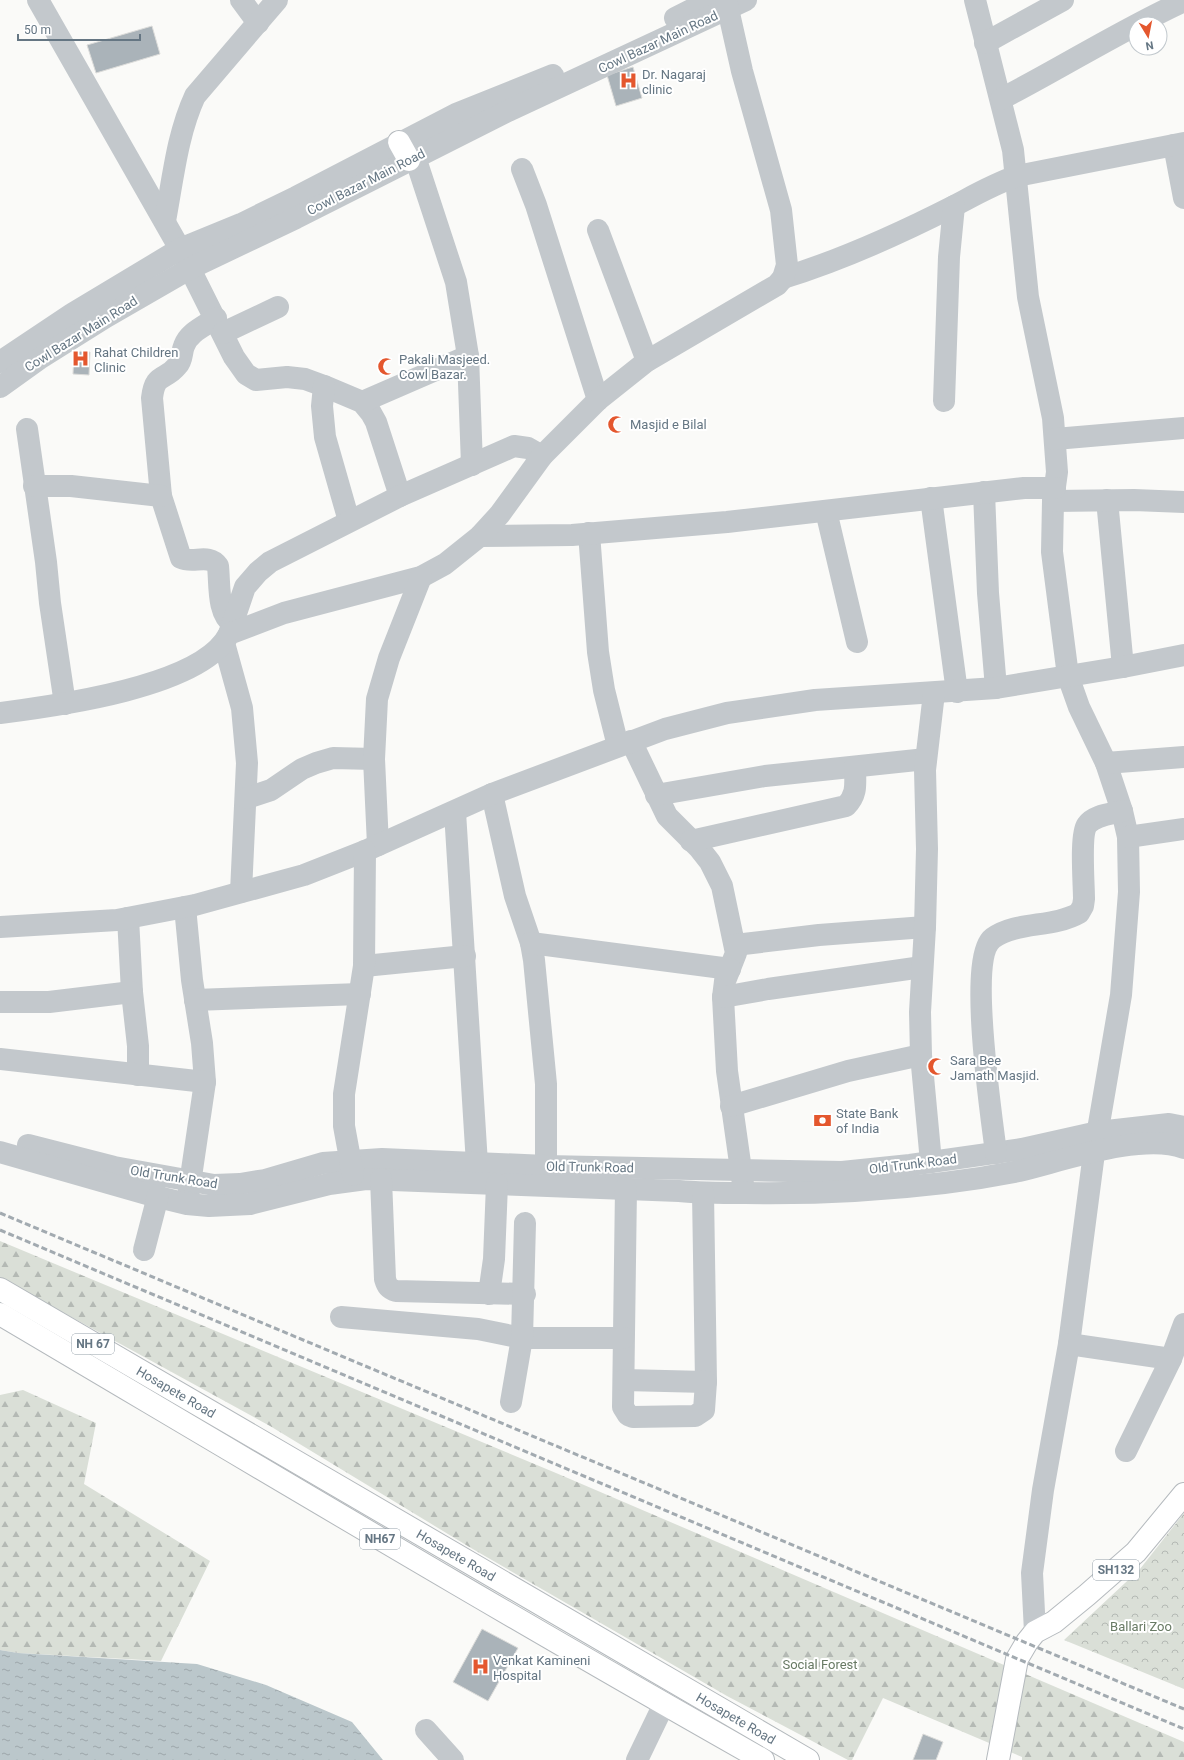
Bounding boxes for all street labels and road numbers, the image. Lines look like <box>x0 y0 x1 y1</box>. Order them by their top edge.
street label: Cowl Bazar Main Road <box>596 8 720 76</box>
street label: Cowl Bazar Main Road <box>305 146 427 218</box>
street label: Cowl Bazar Main Road <box>22 293 140 375</box>
street label: Old Trunk Road <box>868 1151 958 1177</box>
street label: Old Trunk Road <box>546 1159 634 1175</box>
street label: Old Trunk Road <box>129 1163 219 1191</box>
road number: NH 67 <box>72 1334 114 1354</box>
street label: Hosapete Road <box>134 1363 218 1421</box>
street label: Hosapete Road <box>414 1526 498 1584</box>
road number: NH67 <box>360 1529 400 1549</box>
road number: SH132 <box>1093 1560 1139 1580</box>
street label: Hosapete Road <box>694 1689 778 1747</box>

